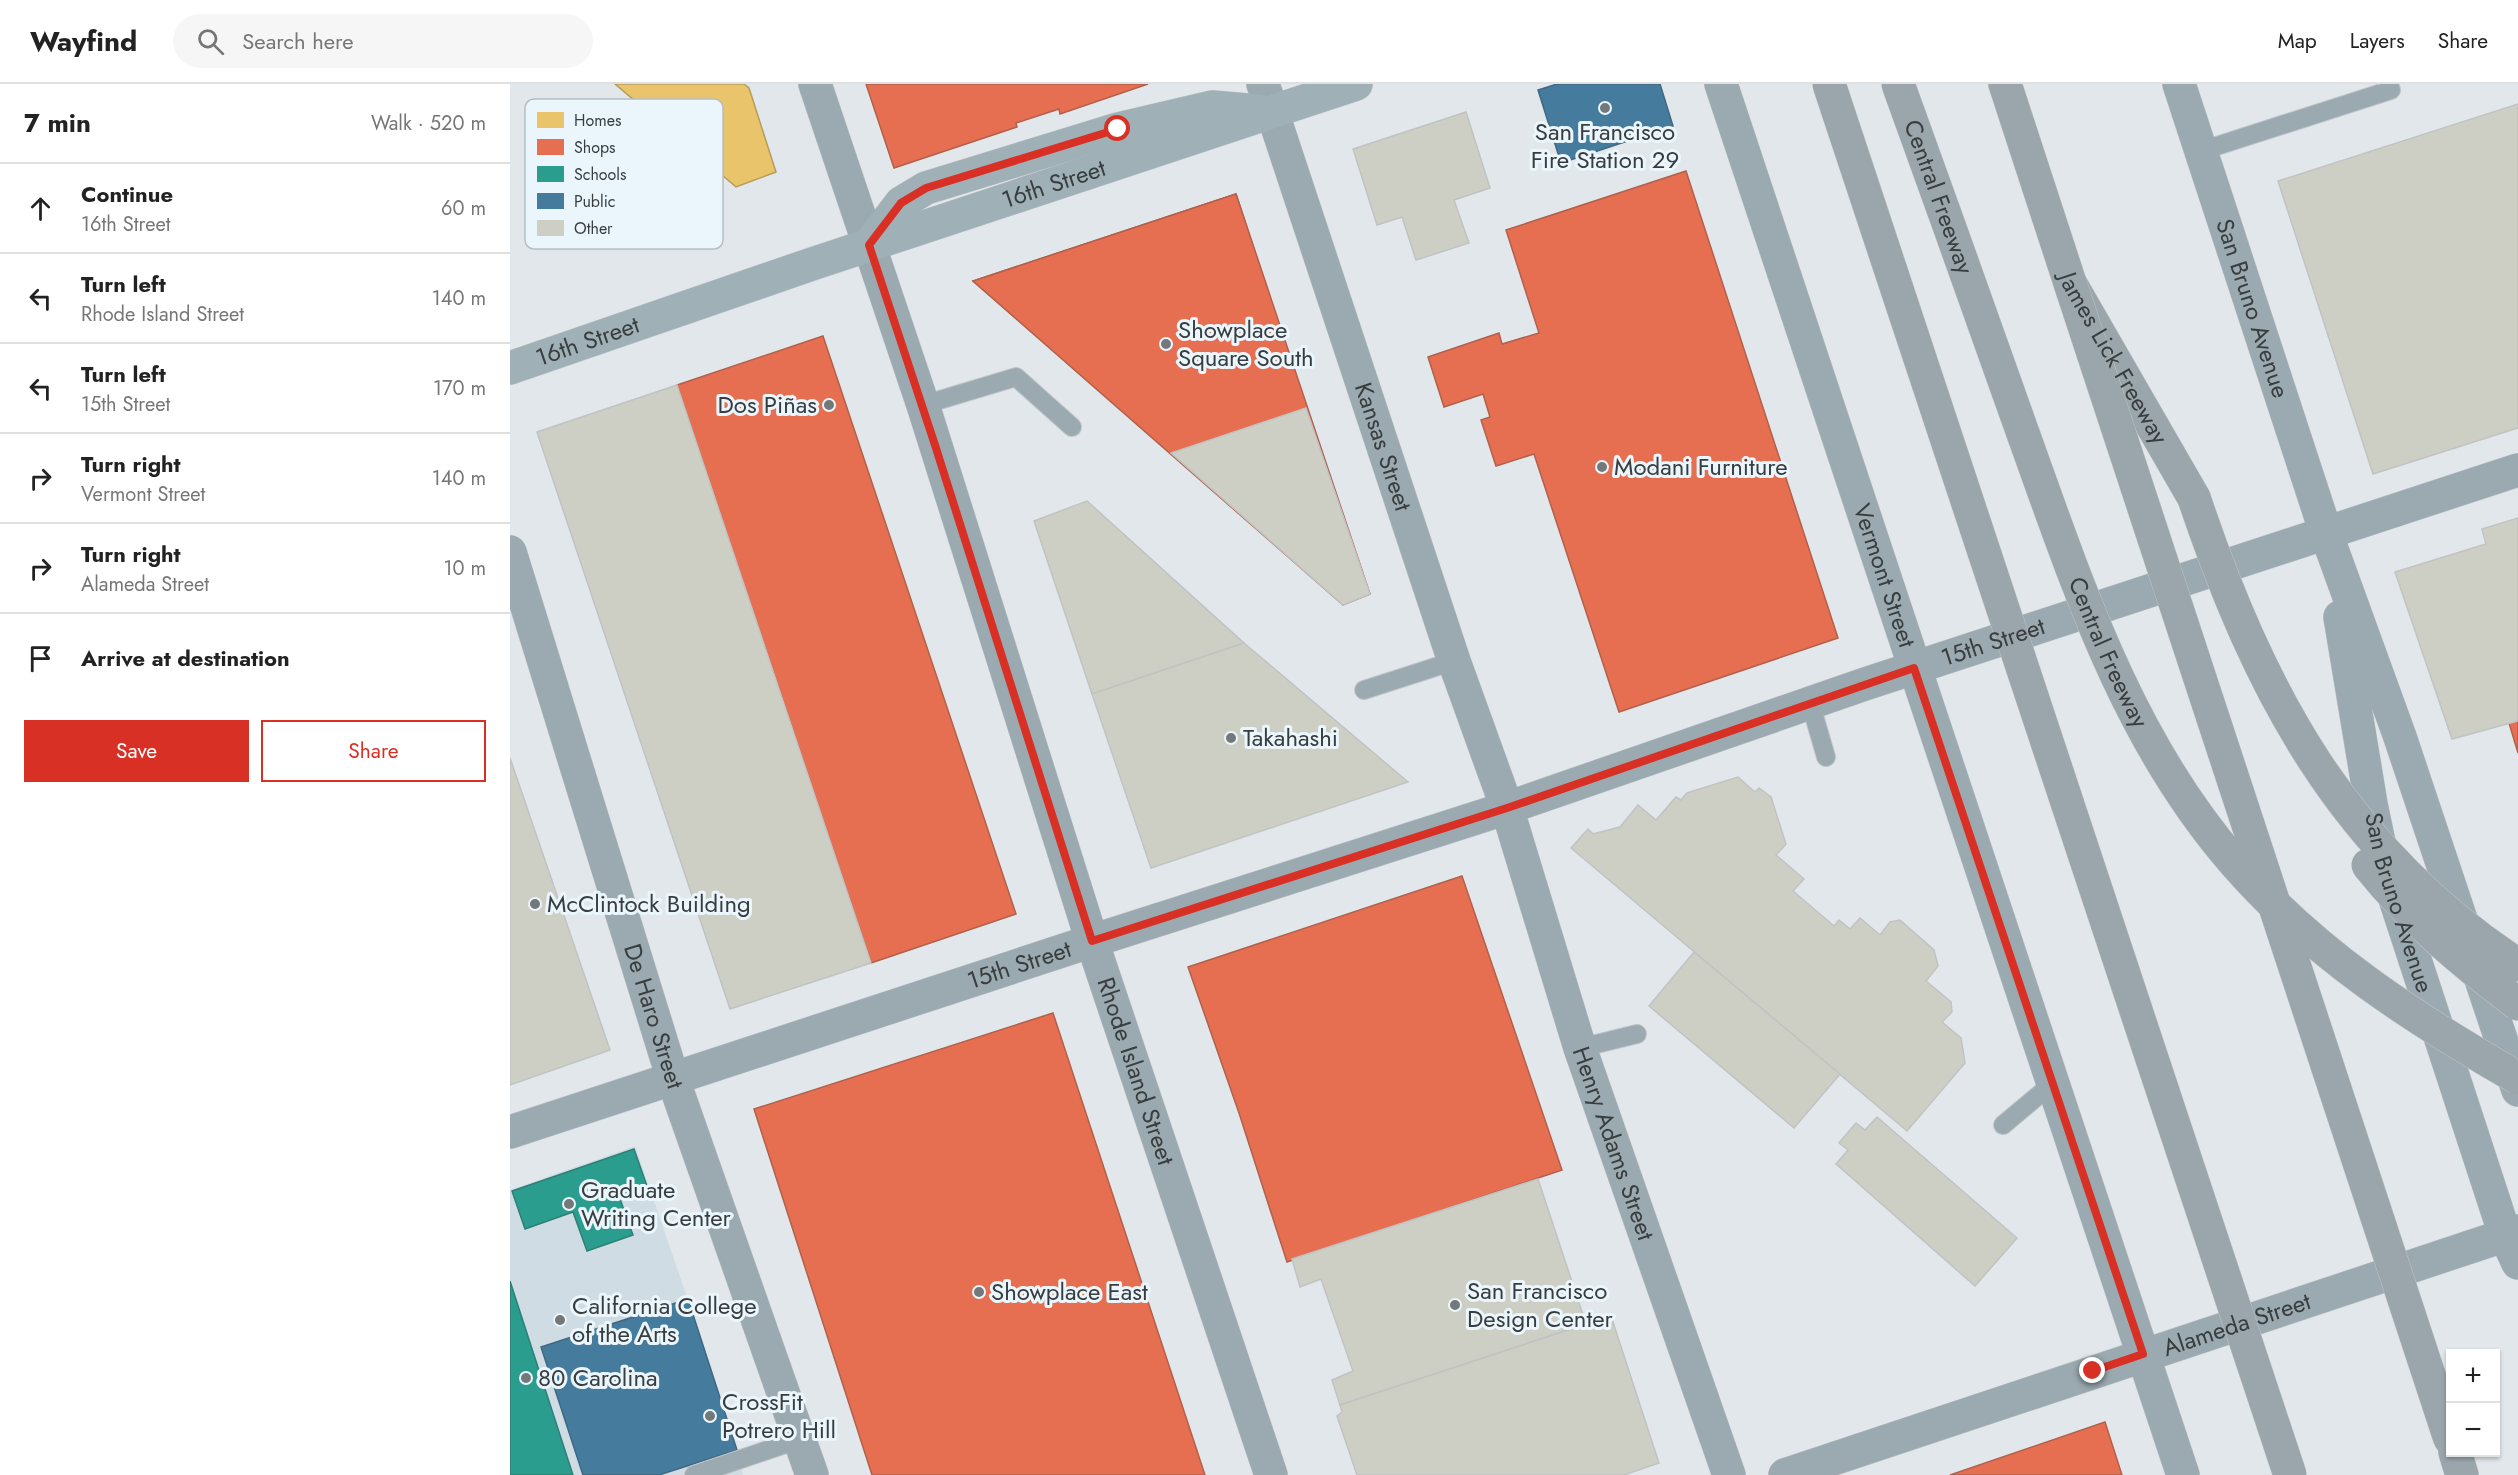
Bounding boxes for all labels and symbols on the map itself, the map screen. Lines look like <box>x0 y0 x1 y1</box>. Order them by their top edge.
legend <box>525 99 723 249</box>
marker: San Francisco Fire Station 29 <box>1598 101 1612 115</box>
text: Homes <box>574 109 621 132</box>
place label: San Francisco Fire Station 29 <box>1531 114 1679 177</box>
route start <box>1104 115 1130 141</box>
street label: Central Freeway <box>1895 115 1983 279</box>
text: Shops <box>574 136 615 159</box>
street label: 16th Street <box>997 150 1110 217</box>
text: Schools <box>574 163 626 186</box>
text: Public <box>574 190 615 213</box>
street label: San Bruno Avenue <box>2207 214 2299 402</box>
text: Other <box>574 217 613 240</box>
street label: James Lick Freeway <box>2050 265 2177 451</box>
street label: 16th Street <box>531 307 644 375</box>
place label: Showplace Square South <box>1178 312 1314 375</box>
marker: Showplace Square South <box>1159 337 1173 351</box>
street label: Kansas Street <box>1346 378 1421 515</box>
place label: Dos Piñas <box>717 387 817 422</box>
marker: Dos Piñas <box>822 398 836 412</box>
place label: Modani Furniture <box>1614 449 1788 484</box>
marker: Modani Furniture <box>1595 460 1609 474</box>
street label: Vermont Street <box>1845 499 1925 652</box>
street label: Central Freeway <box>2060 572 2158 734</box>
street label: 15th Street <box>1937 608 2050 675</box>
place label: Takahashi <box>1243 720 1338 755</box>
marker: Takahashi <box>1224 731 1238 745</box>
street label: San Bruno Avenue <box>2356 809 2443 997</box>
place label: McClintock Building <box>547 886 751 921</box>
marker: McClintock Building <box>528 897 542 911</box>
street label: 15th Street <box>963 931 1076 998</box>
street label: De Haro Street <box>615 939 693 1094</box>
street label: Rhode Island Street <box>1088 973 1184 1170</box>
street label: Henry Adams Street <box>1564 1042 1664 1245</box>
place label: Graduate Writing Center <box>581 1172 732 1235</box>
marker: Graduate Writing Center <box>562 1197 576 1211</box>
place label: San Francisco Design Center <box>1467 1273 1614 1336</box>
place label: Showplace East <box>991 1274 1148 1309</box>
street label: Alameda Street <box>2158 1283 2315 1365</box>
marker: Showplace East <box>972 1285 986 1299</box>
place label: California College of the Arts <box>572 1288 757 1351</box>
marker: San Francisco Design Center <box>1448 1298 1462 1312</box>
marker: California College of the Arts <box>553 1313 567 1327</box>
route end <box>2079 1357 2105 1383</box>
place label: 80 Carolina <box>538 1360 658 1395</box>
marker: 80 Carolina <box>519 1371 533 1385</box>
place label: CrossFit Potrero Hill <box>722 1384 836 1447</box>
marker: CrossFit Potrero Hill <box>703 1409 717 1423</box>

